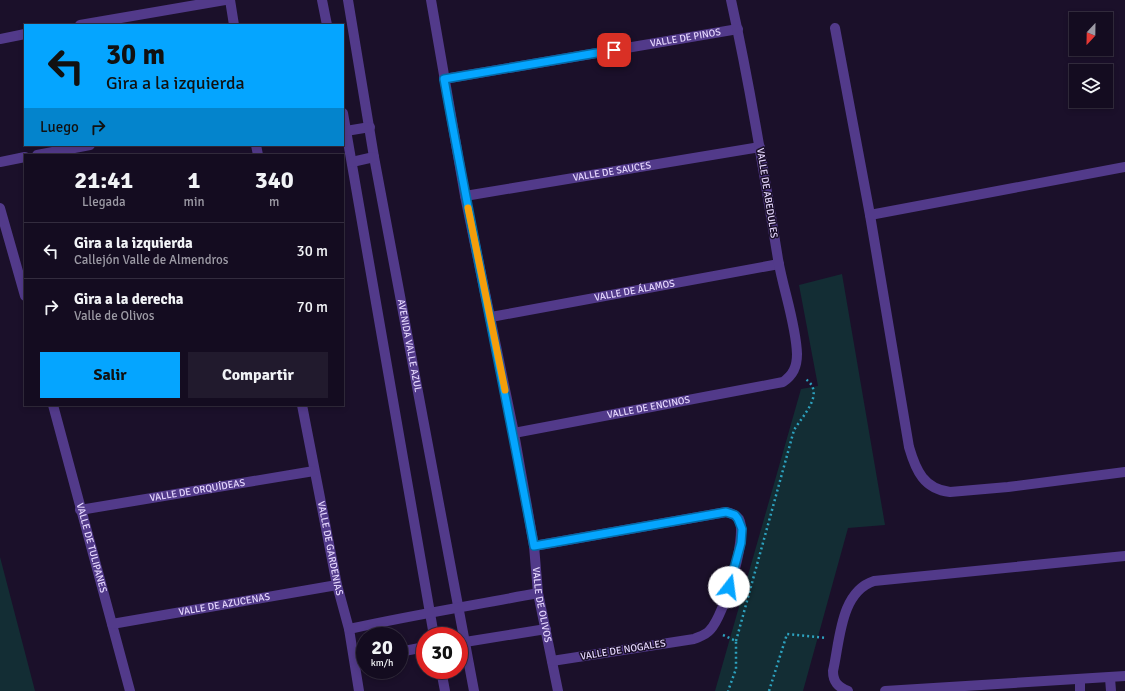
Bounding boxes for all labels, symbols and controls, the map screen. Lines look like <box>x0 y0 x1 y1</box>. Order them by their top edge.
north arrow <box>1069 12 1113 56</box>
map controls <box>1069 12 1113 108</box>
street label: VALLE DE PINOS <box>649 26 722 50</box>
pin <box>597 33 631 67</box>
text: 30 m <box>106 38 165 72</box>
icon: arrive <box>603 39 625 61</box>
icon: left <box>40 40 92 92</box>
button: layers <box>1069 64 1113 108</box>
text: Gira a la izquierda <box>106 72 245 94</box>
icon: right <box>87 116 109 138</box>
text: Luego <box>40 118 79 136</box>
street label: VALLE DE ABEDULES <box>754 147 780 239</box>
street label: VALLE DE SAUCES <box>572 159 652 184</box>
text: 21:41 <box>74 165 133 195</box>
text: 1 <box>188 165 200 195</box>
text: 340 <box>255 165 294 195</box>
text: Llegada <box>82 194 126 210</box>
text: min <box>184 194 205 210</box>
text: m <box>269 194 279 210</box>
text: Gira a la izquierda <box>74 234 193 252</box>
icon: left <box>40 240 62 262</box>
text: 30 m <box>297 242 328 260</box>
text: Callejón Valle de Almendros <box>74 252 229 268</box>
street label: VALLE DE ÁLAMOS <box>593 277 676 304</box>
text: Gira a la derecha <box>74 290 184 308</box>
icon: right <box>40 296 62 318</box>
text: 70 m <box>297 298 328 316</box>
street label: AVENIDA VALLE AZUL <box>395 298 424 393</box>
text: Valle de Olivos <box>74 308 154 324</box>
button: Salir <box>40 352 180 398</box>
button: Compartir <box>188 352 328 398</box>
street label: VALLE DE ENCINOS <box>606 394 692 421</box>
street label: VALLE DE ORQUÍDEAS <box>149 477 246 504</box>
street label: VALLE DE GARDENIAS <box>315 500 346 597</box>
street label: VALLE DE TULIPANES <box>74 502 109 595</box>
position arrow <box>708 566 750 608</box>
street label: VALLE DE OLIVOS <box>530 567 554 644</box>
street label: VALLE DE AZUCENAS <box>178 591 271 618</box>
speed limit sign: 30 <box>416 627 468 679</box>
text: 20 <box>371 635 393 660</box>
street label: VALLE DE NOGALES <box>580 637 667 663</box>
text: km/h <box>371 657 393 669</box>

